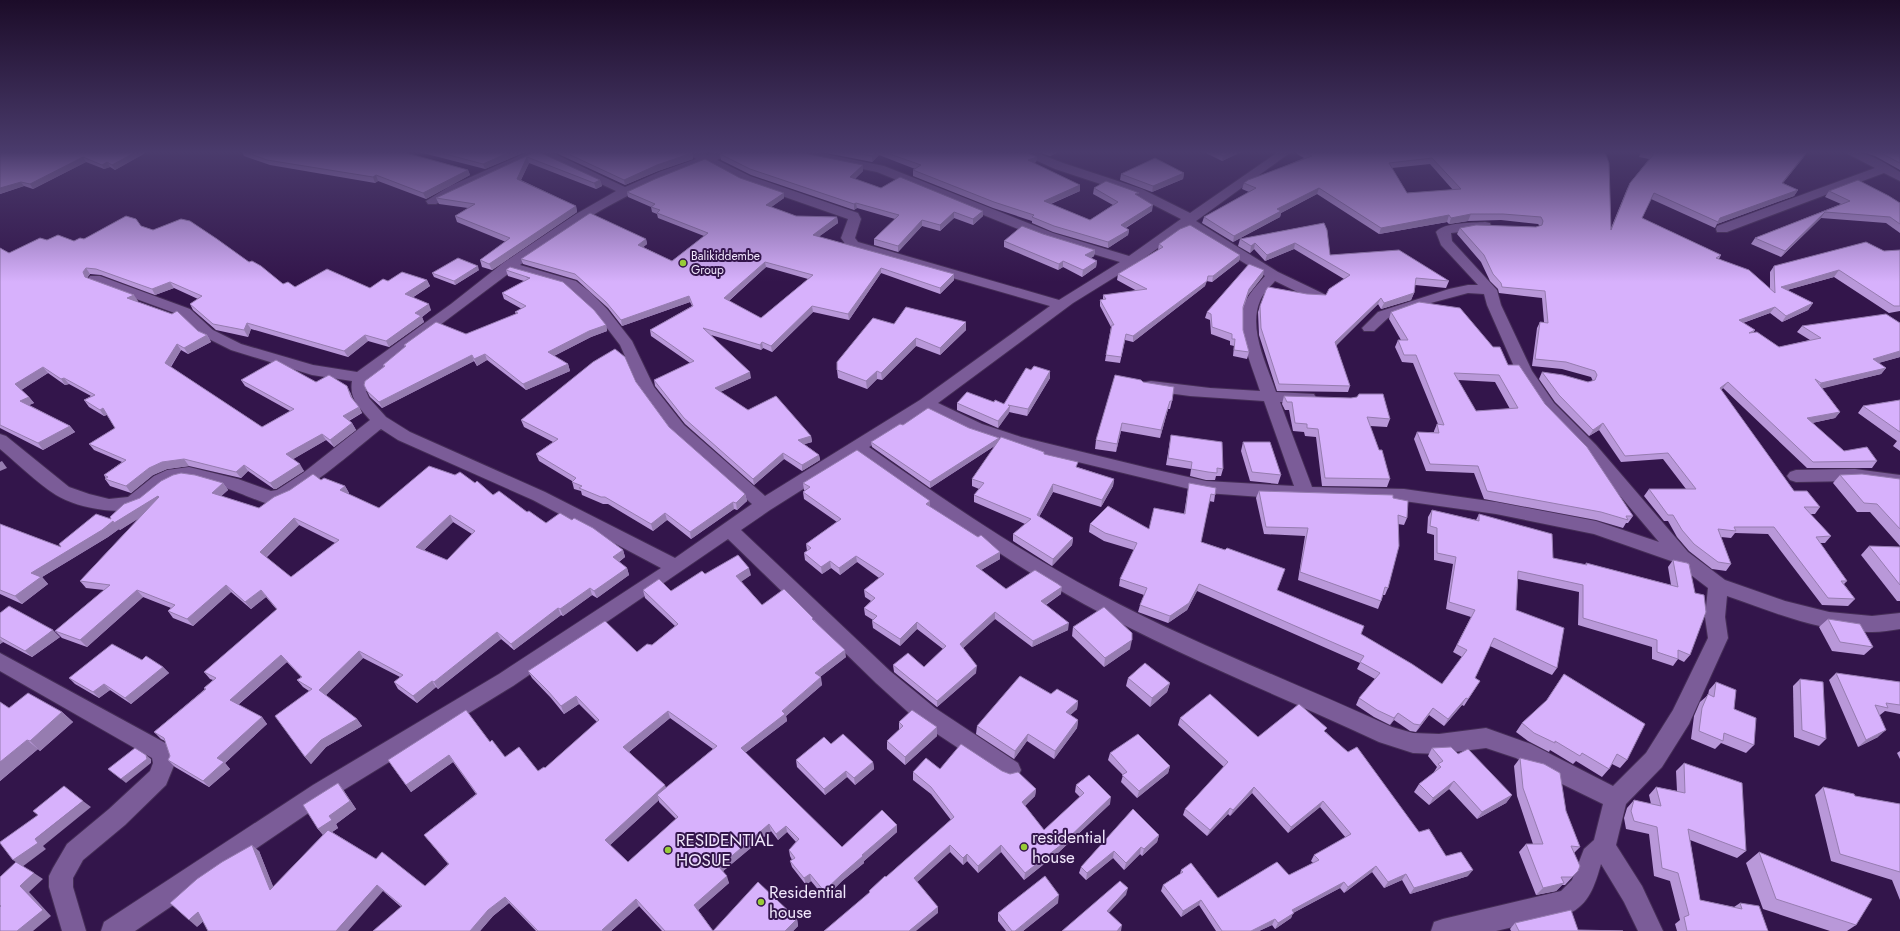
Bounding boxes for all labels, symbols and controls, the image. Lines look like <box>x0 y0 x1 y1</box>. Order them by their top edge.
place label: Balikiddembe Group <box>691 247 760 279</box>
marker: Balikiddembe Group <box>678 258 688 268</box>
place label: residential house <box>1032 825 1106 869</box>
place label: RESIDENTIAL HOSUE <box>676 828 774 872</box>
marker: residential house <box>1019 842 1029 852</box>
marker: RESIDENTIAL HOSUE <box>663 845 673 855</box>
place label: Residential house <box>769 880 847 924</box>
marker: Residential house <box>756 897 766 907</box>

